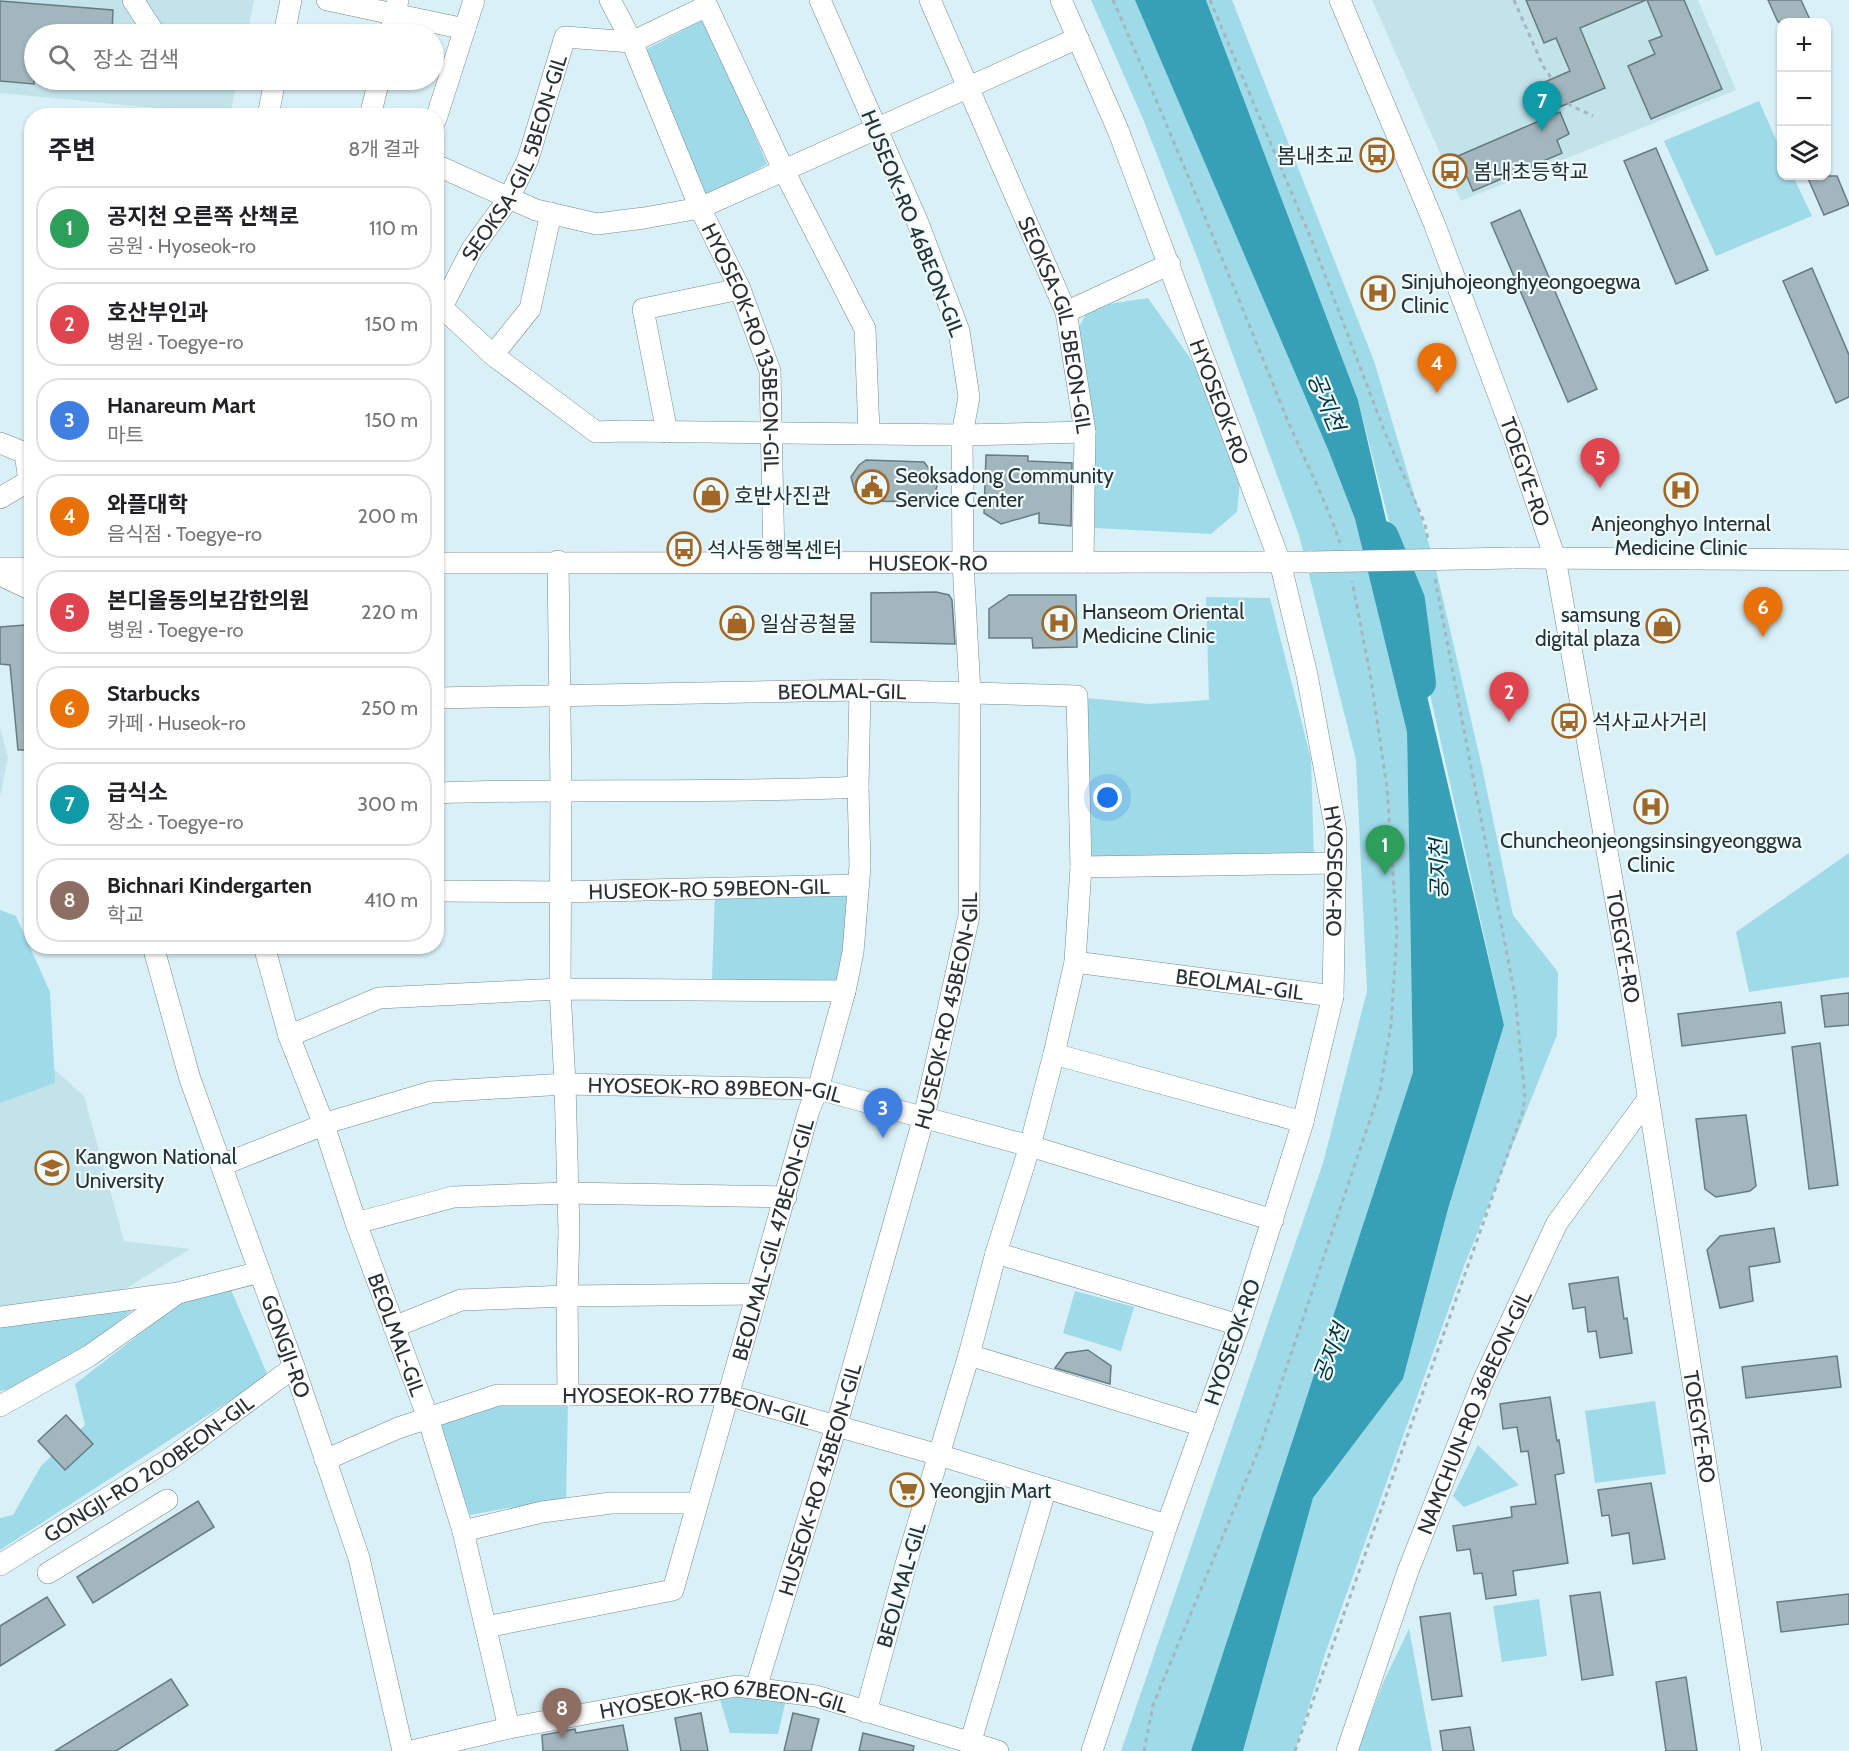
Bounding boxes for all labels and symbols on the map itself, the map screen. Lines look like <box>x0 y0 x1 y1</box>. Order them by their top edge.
street label: SEOKSA-GIL 5BEON-GIL <box>456 51 572 264</box>
pin: 7 <box>1522 82 1562 131</box>
street label: HUSEOK-RO 46BEON-GIL <box>856 106 970 340</box>
bus stop icon: 봄내초교 <box>1359 137 1395 173</box>
place label: 봄내초교 <box>1277 143 1354 168</box>
bus stop icon: 봄내초등학교 <box>1432 153 1468 189</box>
place label: 봄내초등학교 <box>1473 159 1589 184</box>
street label: SEOKSA-GIL 5BEON-GIL <box>1013 212 1098 435</box>
street label: HYOSEOK-RO 135BEON-GIL <box>697 219 785 472</box>
place label: Sinjuhojeonghyeongoegwa Clinic <box>1401 269 1641 318</box>
hospital icon: Sinjuhojeonghyeongoegwa Clinic <box>1360 275 1396 311</box>
street label: HYOSEOK-RO <box>1185 336 1255 468</box>
pin: 4 <box>1418 344 1456 393</box>
water label: 공지천 <box>1302 369 1351 438</box>
street label: TOEGYE-RO <box>1495 414 1556 529</box>
pin: 5 <box>1580 438 1620 488</box>
place label: Seoksadong Community Service Center <box>895 463 1114 512</box>
public building icon: Seoksadong Community Service Center <box>854 469 890 505</box>
hospital icon: Anjeonghyo Internal Medicine Clinic <box>1663 472 1699 508</box>
shop icon: 호반사진관 <box>693 477 729 513</box>
place label: 호반사진관 <box>734 483 831 508</box>
place label: Anjeonghyo Internal Medicine Clinic <box>1591 511 1771 560</box>
bus stop icon: 석사동행복센터 <box>666 531 702 567</box>
place label: 석사동행복센터 <box>707 537 842 562</box>
street label: HUSEOK-RO <box>868 550 988 575</box>
pin: 6 <box>1744 588 1782 637</box>
place label: Hanseom Oriental Medicine Clinic <box>1082 599 1244 648</box>
place label: samsung digital plaza <box>1535 602 1641 651</box>
shop icon: 일삼공철물 <box>719 605 755 641</box>
hospital icon: Hanseom Oriental Medicine Clinic <box>1041 605 1077 641</box>
shop icon: samsung digital plaza <box>1645 608 1681 644</box>
place label: 일삼공철물 <box>760 611 857 636</box>
pin: 2 <box>1490 672 1528 722</box>
street label: BEOLMAL-GIL <box>777 677 907 704</box>
bus stop icon: 석사교사거리 <box>1551 703 1587 739</box>
place label: 석사교사거리 <box>1592 709 1708 734</box>
your location <box>1093 783 1122 812</box>
hospital icon: Chuncheonjeongsinsingyeonggwa Clinic <box>1633 789 1669 825</box>
street label: HYOSEOK-RO <box>1319 803 1349 937</box>
pin: 1 <box>1366 826 1404 875</box>
place label: Chuncheonjeongsinsingyeonggwa Clinic <box>1500 828 1802 877</box>
water label: 공지천 <box>1425 836 1453 900</box>
street label: HUSEOK-RO 59BEON-GIL <box>588 873 830 904</box>
street label: TOEGYE-RO <box>1602 889 1646 1005</box>
street label: HUSEOK-RO 45BEON-GIL <box>909 892 982 1132</box>
street label: BEOLMAL-GIL <box>1174 963 1306 1005</box>
street label: HYOSEOK-RO 89BEON-GIL <box>587 1072 845 1108</box>
pin: 3 <box>864 1088 902 1138</box>
street label: BEOLMAL-GIL 47BEON-GIL <box>726 1115 819 1363</box>
place label: Kangwon National University <box>75 1144 237 1193</box>
school or university icon: Kangwon National University <box>34 1150 70 1186</box>
street label: BEOLMAL-GIL <box>363 1270 431 1400</box>
street label: HYOSEOK-RO <box>1199 1276 1265 1408</box>
street label: NAMCHUN-RO 36BEON-GIL <box>1411 1286 1536 1538</box>
street label: GONGJI-RO <box>256 1291 316 1401</box>
water label: 공지천 <box>1308 1317 1355 1386</box>
street label: HUSEOK-RO 45BEON-GIL <box>773 1360 866 1599</box>
street label: TOEGYE-RO <box>1679 1369 1721 1485</box>
street label: HYOSEOK-RO 77BEON-GIL <box>562 1383 814 1431</box>
street label: GONGJI-RO 200BEON-GIL <box>39 1389 258 1547</box>
supermarket icon: Yeongjin Mart <box>889 1472 925 1508</box>
place label: Yeongjin Mart <box>929 1478 1051 1504</box>
street label: BEOLMAL-GIL <box>871 1519 931 1650</box>
street label: HYOSEOK-RO 67BEON-GIL <box>597 1673 852 1724</box>
pin: 8 <box>542 1688 582 1738</box>

